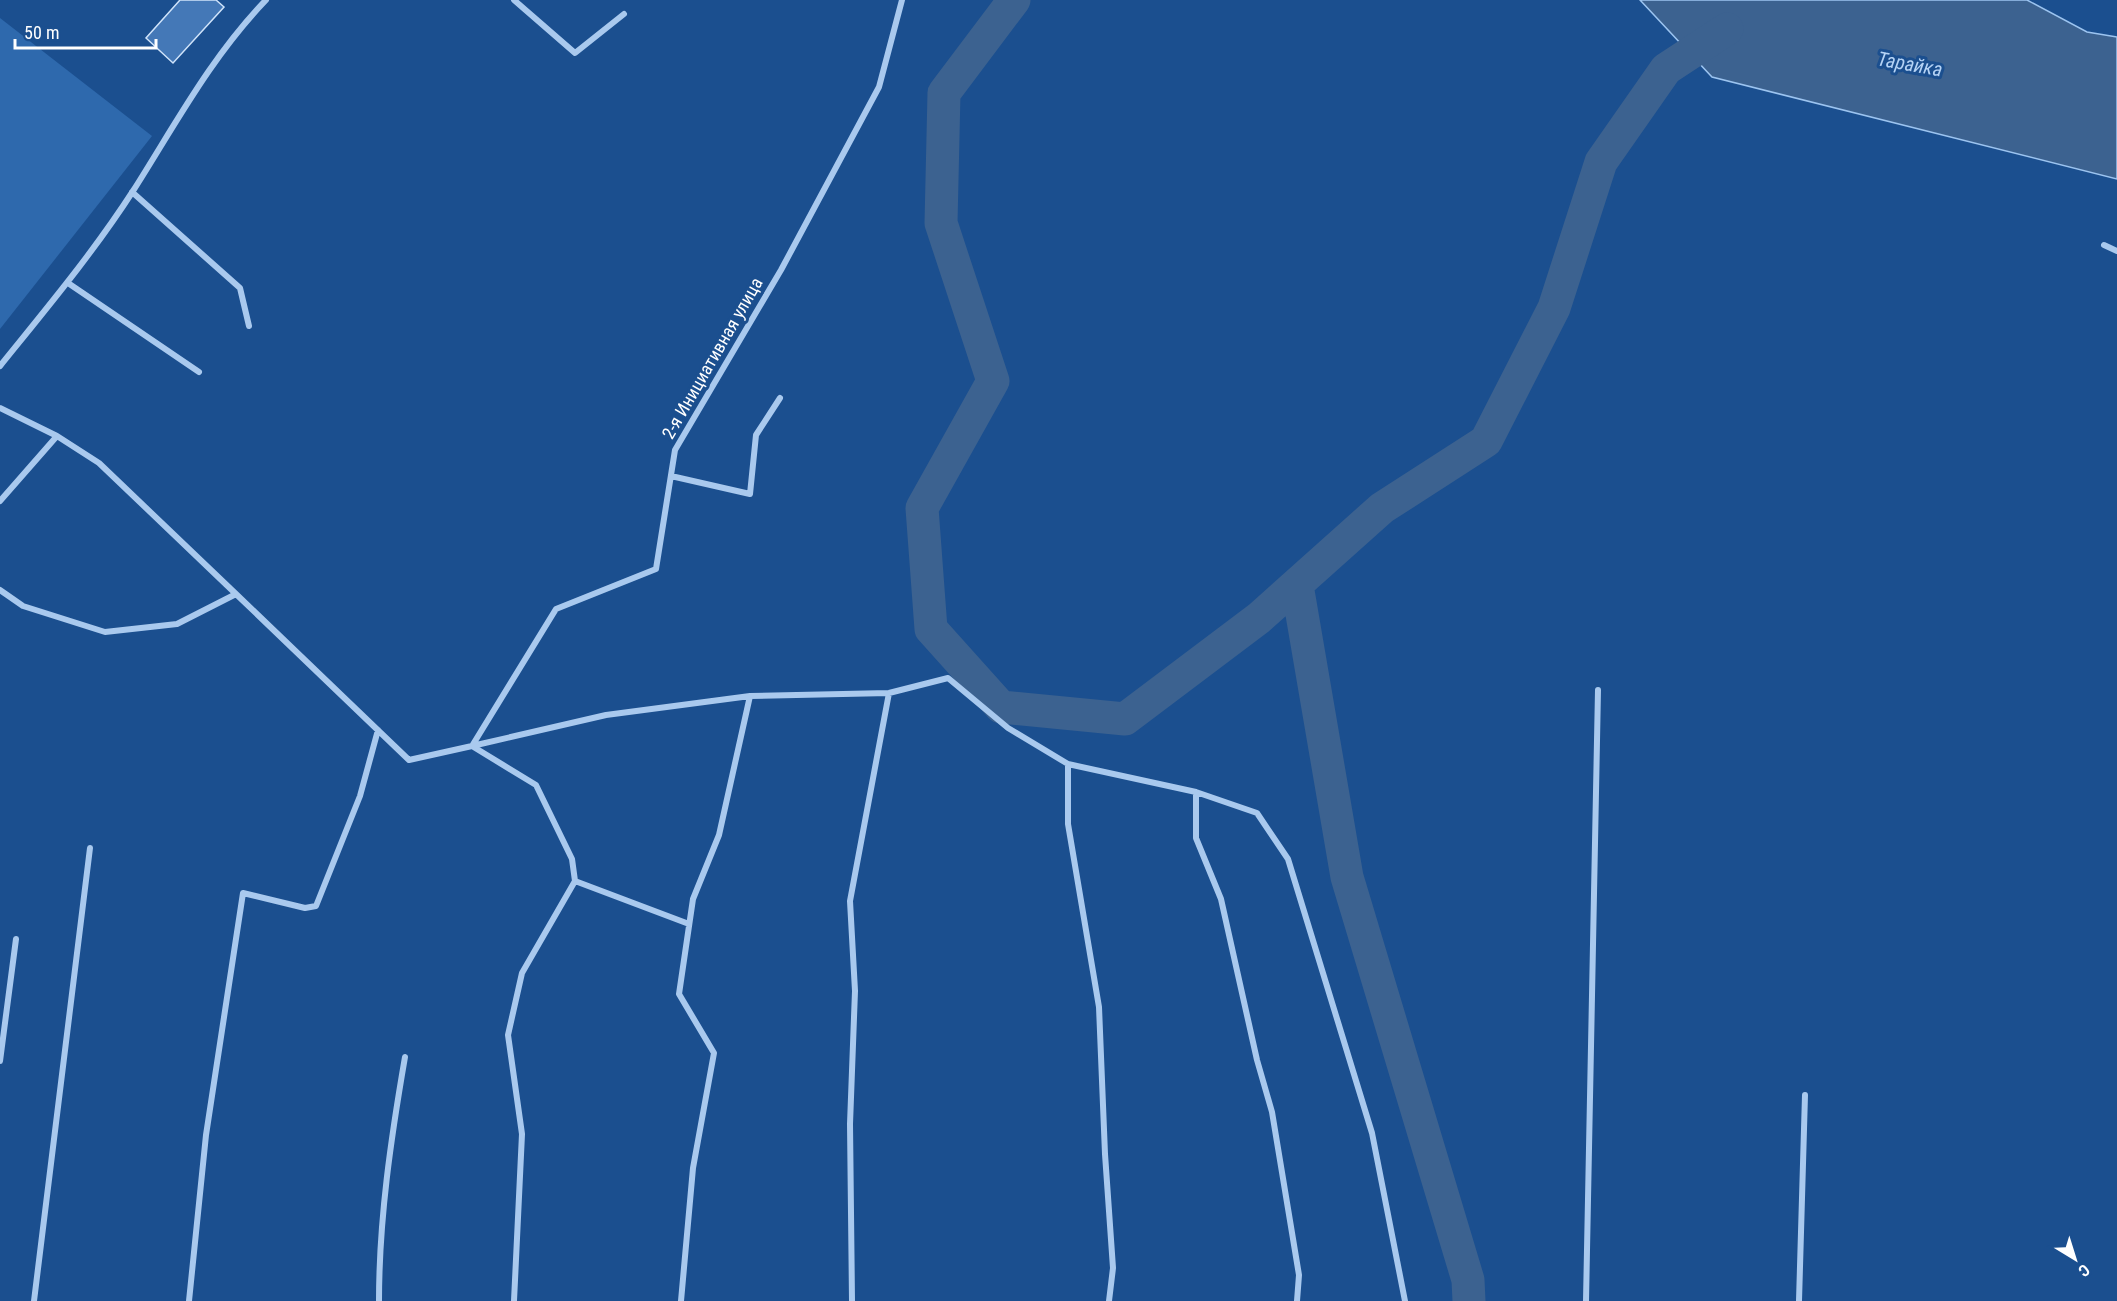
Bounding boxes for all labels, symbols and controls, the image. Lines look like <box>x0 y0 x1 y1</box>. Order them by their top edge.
scale bar <box>15 12 156 50</box>
text: 50 m <box>24 22 59 43</box>
water label: Тарайка <box>1876 46 1944 82</box>
street label: 2-я Инициативная улица <box>657 274 767 442</box>
north arrow <box>2045 1229 2105 1289</box>
text: С <box>2074 1260 2093 1281</box>

